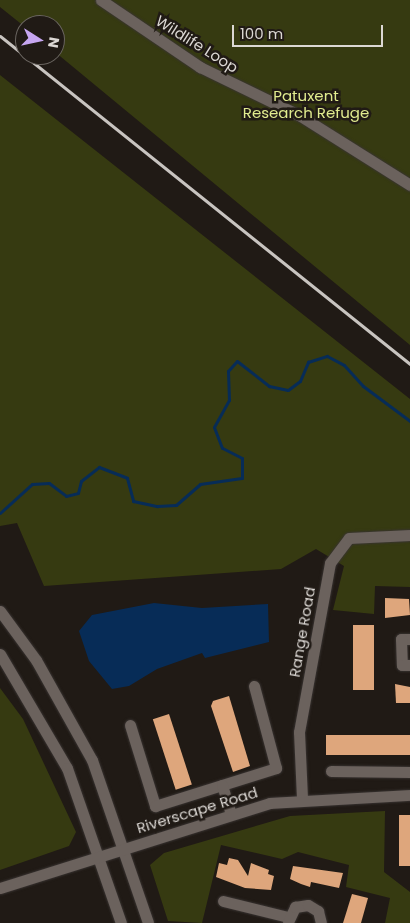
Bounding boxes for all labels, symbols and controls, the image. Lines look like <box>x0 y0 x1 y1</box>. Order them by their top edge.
street label: Wildlife Loop <box>153 12 241 76</box>
north arrow <box>15 15 65 65</box>
scale bar <box>235 15 386 47</box>
text: 100 m <box>240 23 283 44</box>
text: N <box>43 36 65 49</box>
park label: Patuxent Research Refuge <box>243 86 369 121</box>
street label: Range Road <box>285 585 319 679</box>
street label: Riverscape Road <box>134 783 260 837</box>

